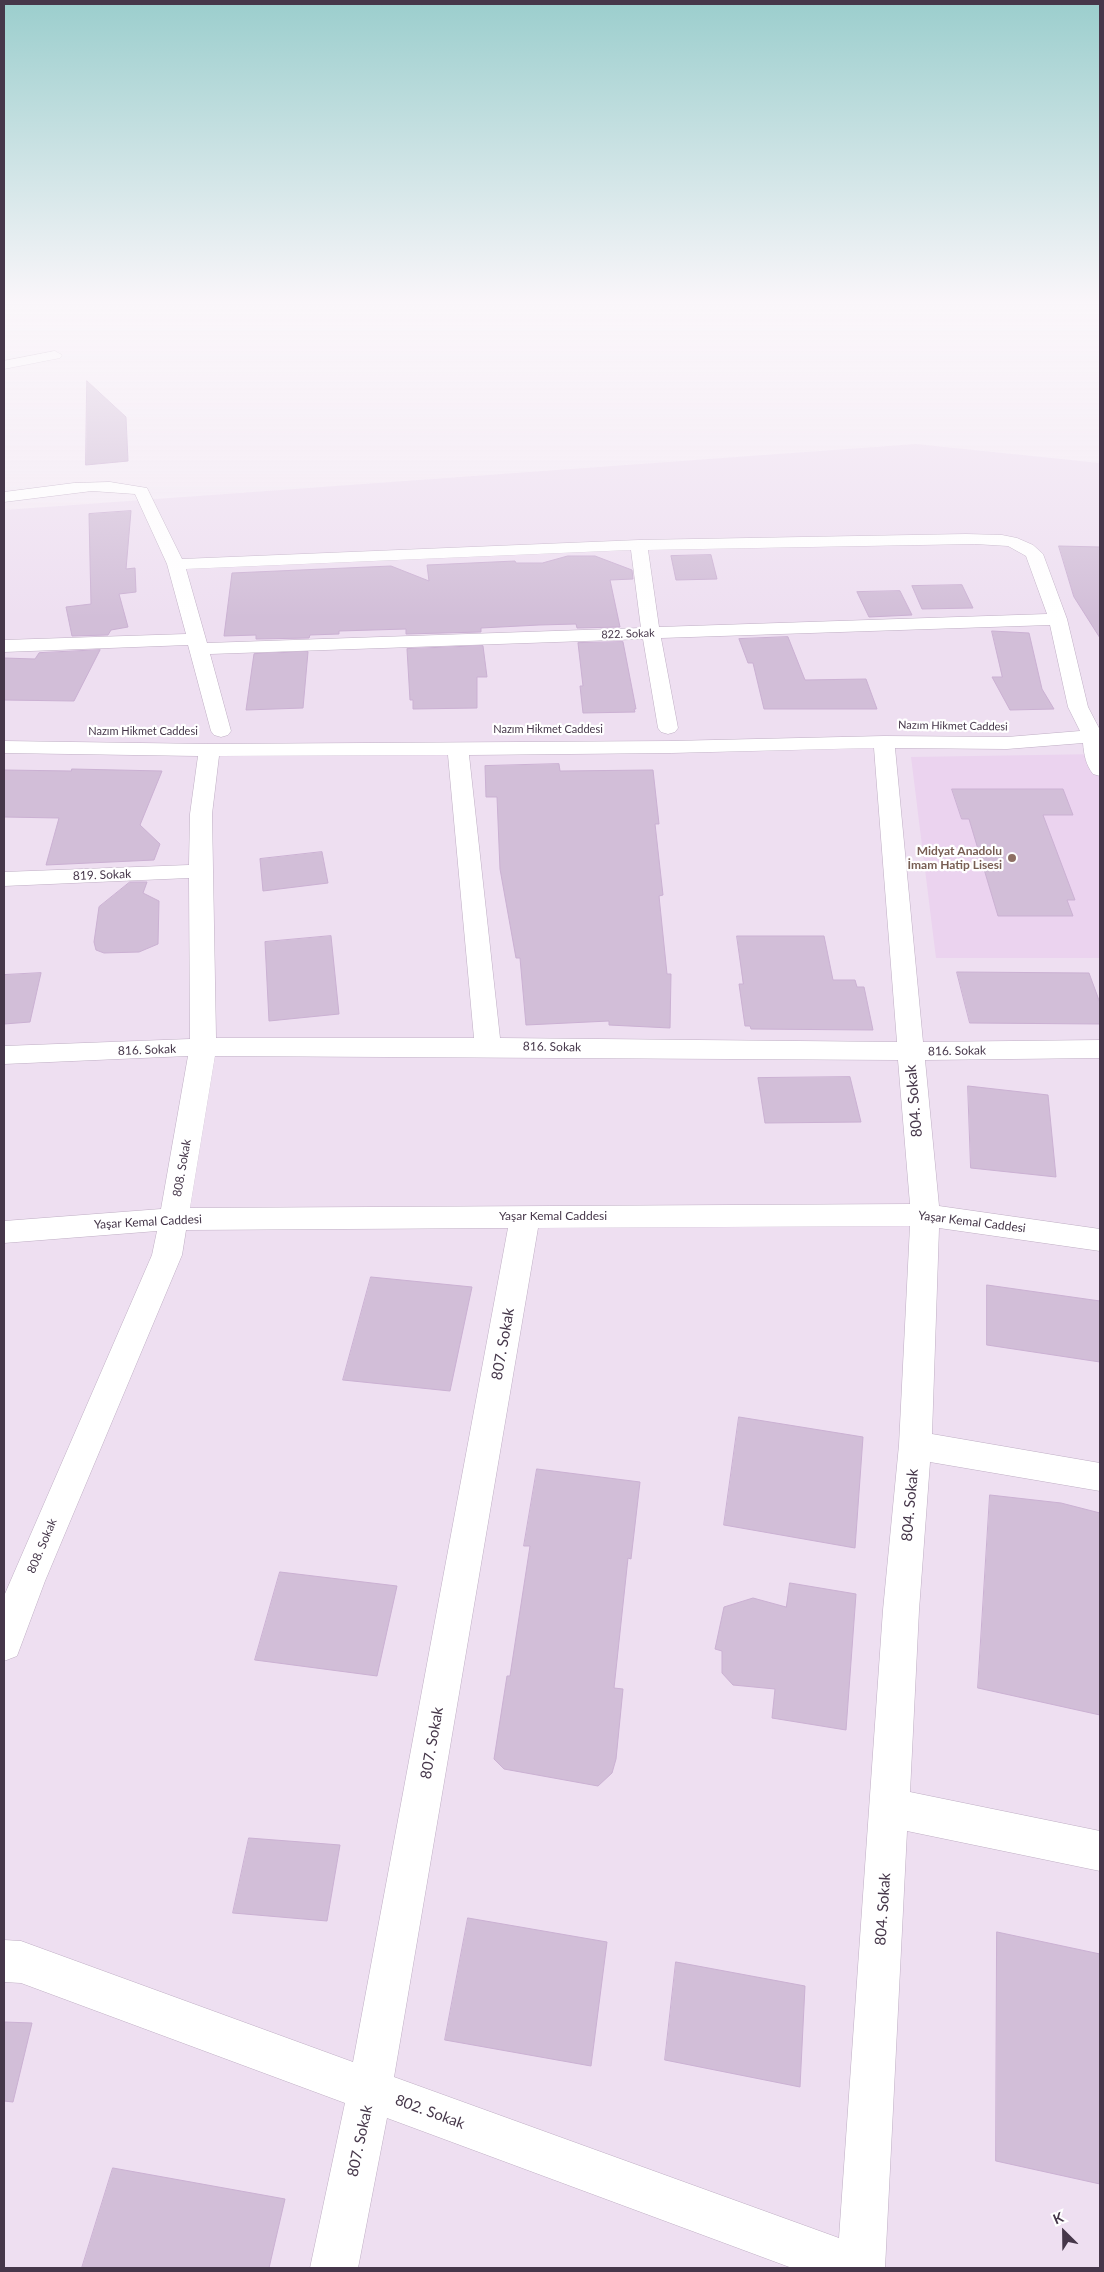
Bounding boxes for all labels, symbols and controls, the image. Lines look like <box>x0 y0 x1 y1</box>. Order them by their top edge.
street label: 822. Sokak <box>601 626 655 642</box>
street label: Nazım Hikmet Caddesi <box>898 718 1008 734</box>
street label: Nazım Hikmet Caddesi <box>493 722 603 736</box>
street label: Nazım Hikmet Caddesi <box>88 724 198 738</box>
place label: Midyat Anadolu İmam Hatip Lisesi <box>908 844 1002 872</box>
marker: Midyat Anadolu İmam Hatip Lisesi <box>1006 852 1018 864</box>
street label: 819. Sokak <box>73 867 131 883</box>
street label: 816. Sokak <box>523 1039 581 1055</box>
street label: 816. Sokak <box>118 1042 176 1058</box>
street label: 816. Sokak <box>928 1043 986 1059</box>
street label: 804. Sokak <box>902 1064 926 1138</box>
street label: 808. Sokak <box>170 1138 194 1198</box>
street label: Yaşar Kemal Caddesi <box>917 1208 1027 1236</box>
street label: Yaşar Kemal Caddesi <box>499 1209 607 1223</box>
street label: Yaşar Kemal Caddesi <box>94 1212 202 1232</box>
street label: 807. Sokak <box>488 1307 518 1381</box>
street label: 804. Sokak <box>898 1468 922 1542</box>
street label: 808. Sokak <box>24 1516 60 1576</box>
street label: 807. Sokak <box>417 1706 447 1780</box>
street label: 804. Sokak <box>871 1872 895 1946</box>
street label: 802. Sokak <box>393 2091 467 2133</box>
street label: 807. Sokak <box>344 2104 376 2178</box>
north arrow <box>1039 2207 1089 2257</box>
text: K <box>1050 2208 1066 2227</box>

